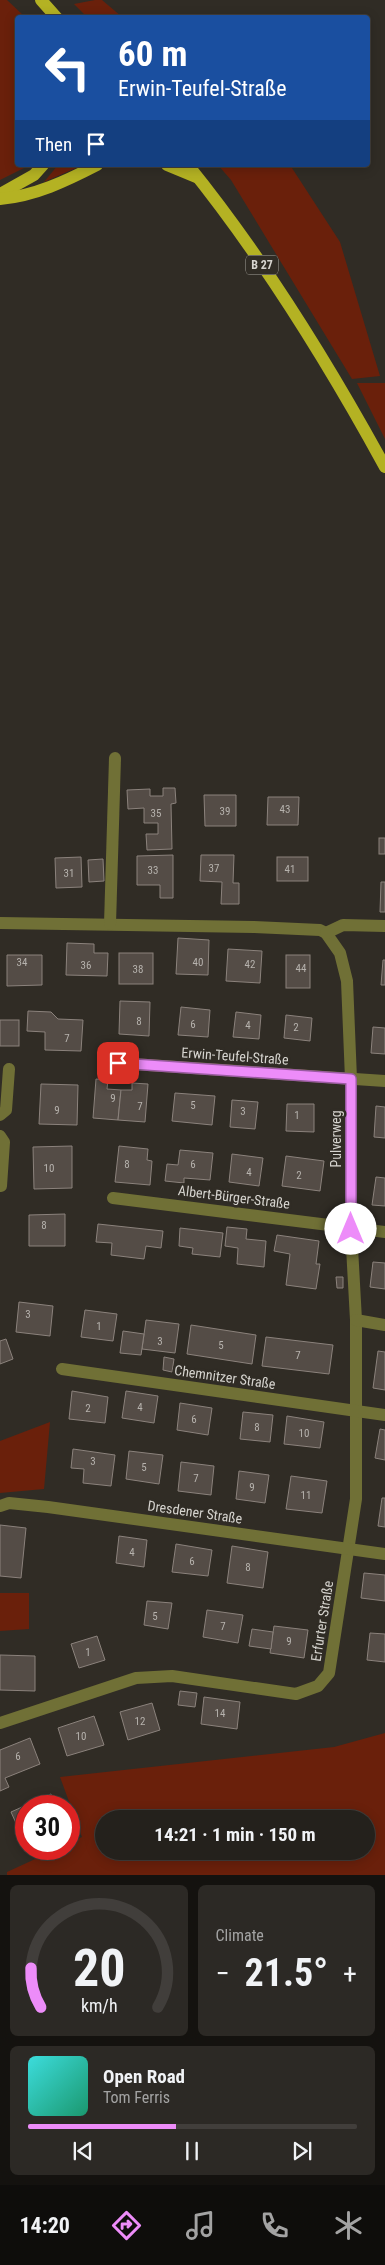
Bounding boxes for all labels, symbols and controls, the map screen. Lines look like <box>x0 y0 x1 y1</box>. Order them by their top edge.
text: 60 m <box>118 34 187 75</box>
icon: left <box>35 35 100 100</box>
text: Erwin-Teufel-Straße <box>118 76 287 101</box>
icon: arrive <box>82 130 110 158</box>
text: Then <box>35 133 72 156</box>
road number: B 27 <box>246 256 278 274</box>
house number: 43 <box>280 803 290 816</box>
house number: 39 <box>220 805 230 818</box>
house number: 35 <box>151 807 161 820</box>
house number: 37 <box>209 862 219 875</box>
house number: 41 <box>285 863 295 876</box>
house number: 33 <box>148 864 158 877</box>
house number: 31 <box>64 867 74 880</box>
house number: 34 <box>17 956 28 969</box>
house number: 40 <box>193 956 203 969</box>
house number: 42 <box>245 958 255 971</box>
house number: 36 <box>81 959 91 972</box>
house number: 44 <box>296 962 307 975</box>
house number: 38 <box>133 963 143 976</box>
house number: 8 <box>136 1015 142 1028</box>
house number: 6 <box>190 1018 196 1031</box>
house number: 4 <box>245 1019 251 1032</box>
house number: 2 <box>293 1021 299 1034</box>
house number: 7 <box>64 1032 70 1045</box>
pin <box>97 1042 139 1084</box>
street label: Erwin-Teufel-Straße <box>181 1044 290 1068</box>
icon: arrive <box>104 1049 132 1077</box>
house number: 9 <box>110 1092 116 1105</box>
house number: 5 <box>190 1099 196 1112</box>
house number: 7 <box>137 1100 143 1113</box>
house number: 9 <box>54 1104 60 1117</box>
house number: 3 <box>240 1105 246 1118</box>
house number: 1 <box>294 1109 300 1122</box>
street label: Pulverweg <box>328 1110 344 1168</box>
house number: 8 <box>124 1158 130 1171</box>
house number: 6 <box>190 1158 196 1171</box>
house number: 10 <box>44 1162 54 1175</box>
house number: 4 <box>246 1166 252 1179</box>
house number: 2 <box>296 1169 302 1182</box>
street label: Albert-Bürger-Straße <box>177 1182 291 1212</box>
position arrow <box>324 1202 376 1254</box>
house number: 8 <box>41 1219 47 1232</box>
house number: 3 <box>25 1308 31 1321</box>
house number: 1 <box>96 1320 102 1333</box>
house number: 3 <box>157 1335 163 1348</box>
house number: 5 <box>218 1339 224 1352</box>
house number: 7 <box>295 1349 301 1362</box>
street label: Chemnitzer Straße <box>173 1362 277 1392</box>
house number: 4 <box>137 1401 143 1414</box>
house number: 2 <box>85 1402 91 1415</box>
house number: 6 <box>191 1413 197 1426</box>
house number: 8 <box>254 1421 260 1434</box>
house number: 10 <box>299 1427 309 1440</box>
house number: 3 <box>90 1455 96 1468</box>
house number: 5 <box>141 1461 147 1474</box>
house number: 7 <box>193 1472 199 1485</box>
house number: 9 <box>249 1481 255 1494</box>
house number: 11 <box>301 1489 311 1502</box>
street label: Dresdener Straße <box>147 1497 244 1527</box>
house number: 4 <box>129 1546 135 1559</box>
house number: 6 <box>189 1555 195 1568</box>
house number: 8 <box>245 1561 251 1574</box>
street label: Erfurter Straße <box>308 1579 336 1662</box>
house number: 5 <box>152 1610 158 1623</box>
house number: 7 <box>220 1620 226 1633</box>
house number: 9 <box>286 1635 292 1648</box>
house number: 1 <box>85 1646 91 1659</box>
house number: 14 <box>215 1707 226 1720</box>
house number: 12 <box>135 1715 145 1728</box>
house number: 10 <box>76 1730 86 1743</box>
house number: 6 <box>15 1750 21 1763</box>
speed limit sign: 30 <box>15 1795 80 1860</box>
text: 14:21 · 1 min · 150 m <box>154 1823 316 1846</box>
text: Climate <box>216 1926 264 1945</box>
text: 20 <box>72 1938 125 1999</box>
text: 21.5° <box>245 1951 328 1995</box>
text: − <box>216 1957 230 1990</box>
text: + <box>343 1957 357 1990</box>
text: km/h <box>80 1995 117 2016</box>
text: Open Road <box>103 2065 185 2088</box>
text: Tom Ferris <box>103 2088 170 2107</box>
icon: previous <box>69 2137 97 2165</box>
icon: pause <box>178 2137 206 2165</box>
icon: next <box>288 2137 316 2165</box>
icon: directions <box>109 2208 144 2243</box>
icon: music <box>183 2208 218 2243</box>
icon: phone <box>257 2208 292 2243</box>
icon: climate <box>331 2208 366 2243</box>
text: 14:20 <box>19 2213 70 2238</box>

